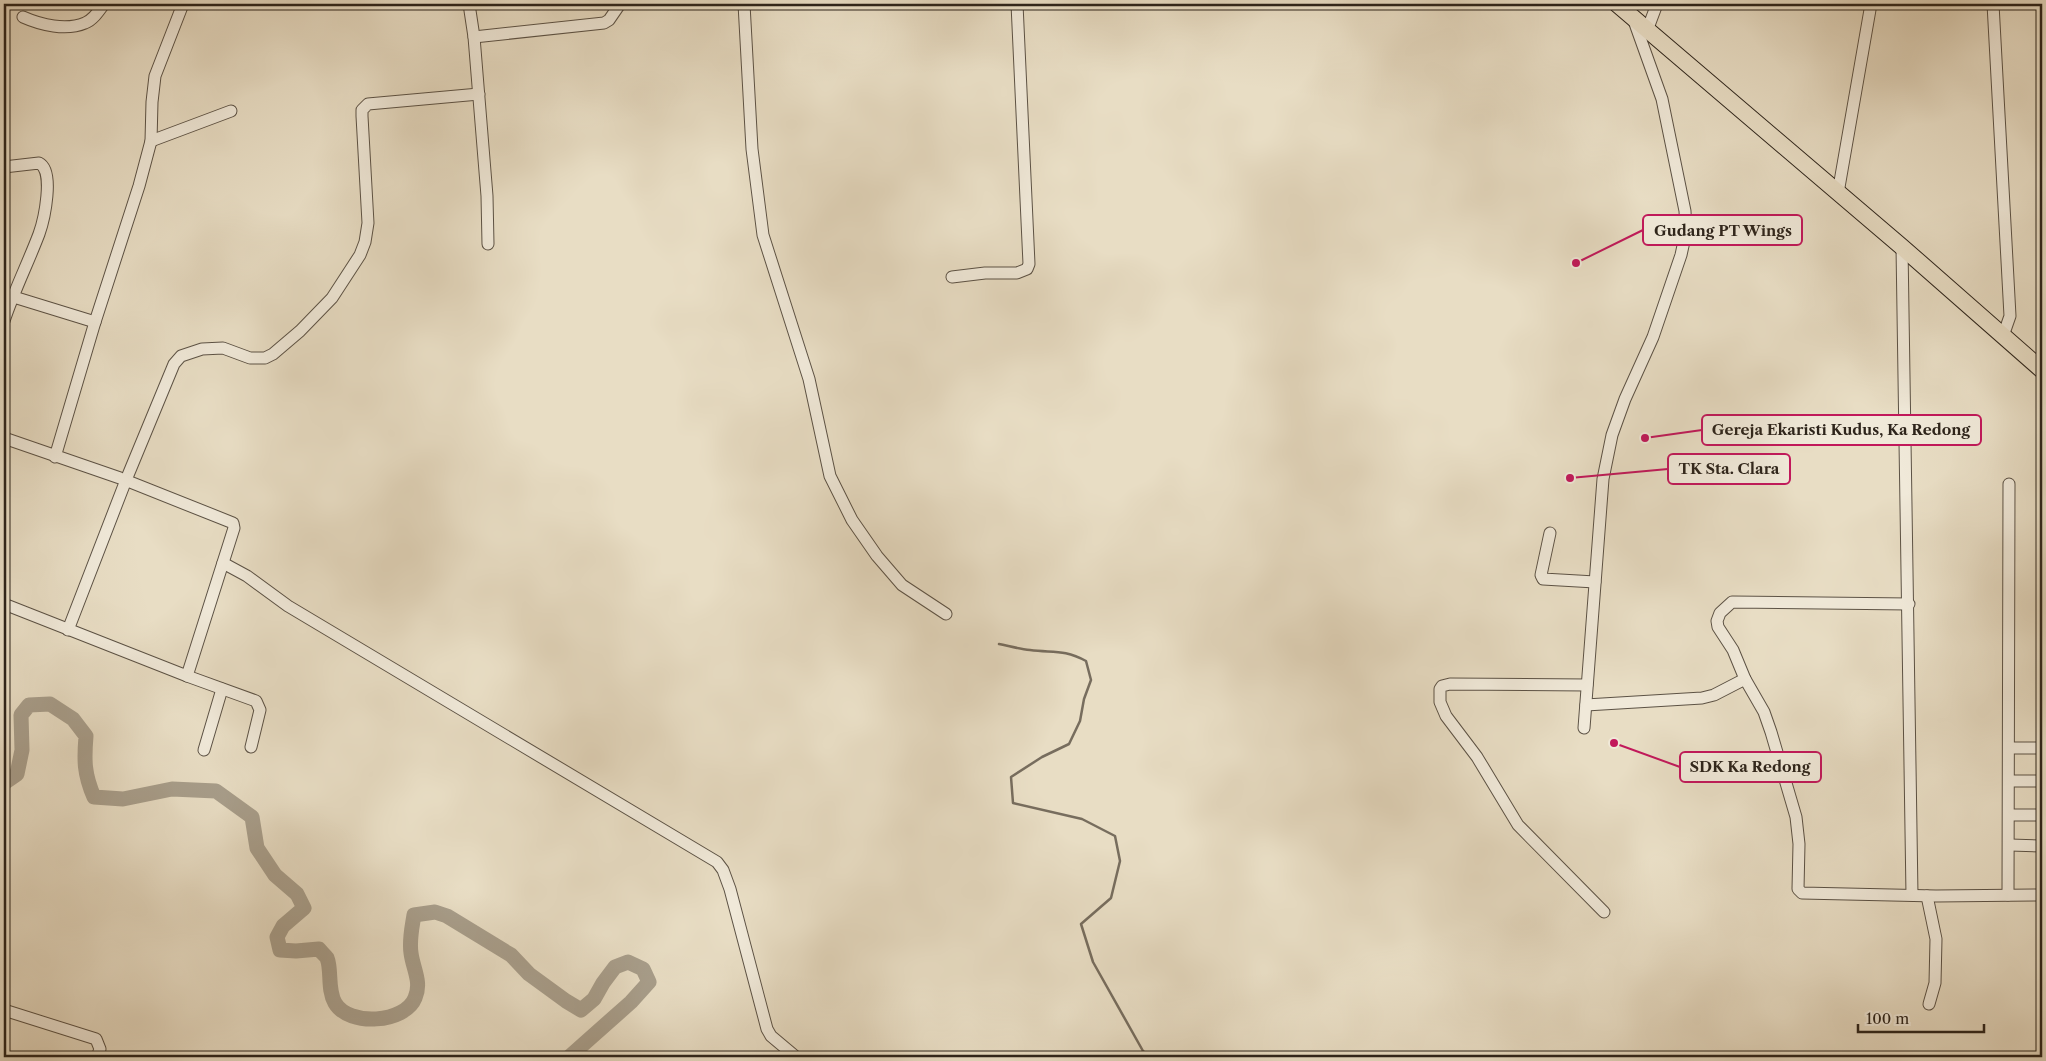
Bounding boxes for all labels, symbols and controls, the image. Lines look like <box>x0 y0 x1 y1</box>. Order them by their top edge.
callout: Gudang PT Wings <box>1643 215 1802 245</box>
text: Gudang PT Wings <box>1654 221 1792 240</box>
callout: Gereja Ekaristi Kudus, Ka Redong <box>1702 415 1981 445</box>
text: Gereja Ekaristi Kudus, Ka Redong <box>1712 420 1971 439</box>
callout: TK Sta. Clara <box>1668 454 1790 484</box>
text: TK Sta. Clara <box>1678 459 1780 478</box>
callout: SDK Ka Redong <box>1680 752 1821 782</box>
text: SDK Ka Redong <box>1690 757 1811 776</box>
scale bar <box>1858 1001 1985 1033</box>
text: 100 m <box>1866 1009 1909 1028</box>

